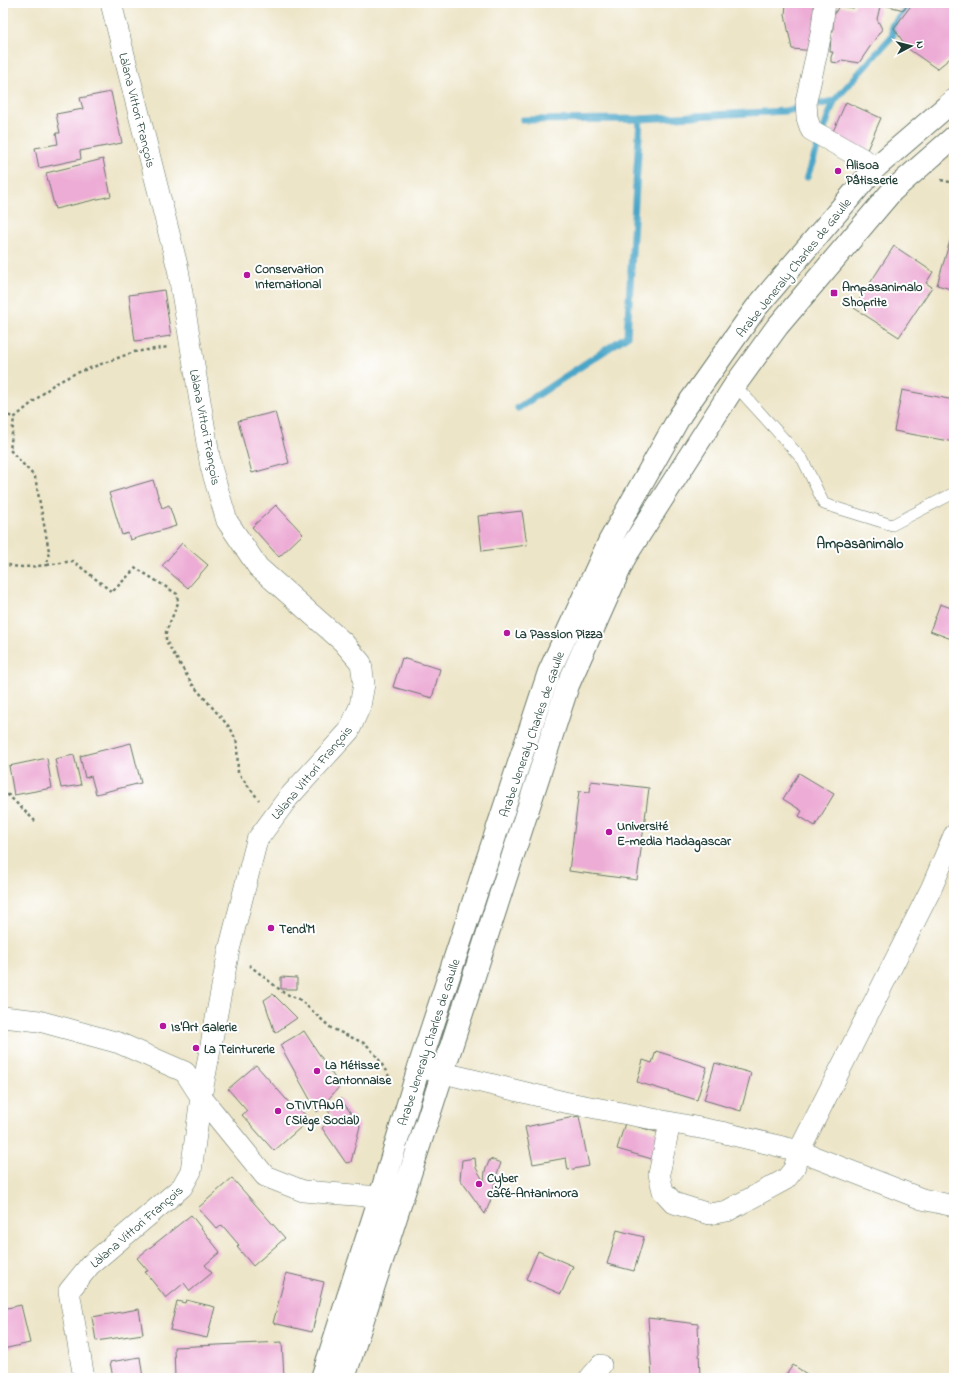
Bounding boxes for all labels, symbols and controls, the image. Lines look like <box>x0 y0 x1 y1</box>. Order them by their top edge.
north arrow <box>891 26 931 66</box>
text: N <box>912 40 928 50</box>
street label: Làlana Vittori François <box>113 51 160 170</box>
place label: Alisoa Pâtisserie <box>846 156 899 190</box>
marker: Alisoa Pâtisserie <box>833 166 843 176</box>
street label: Arabe Jeneraly Charles de Gaulle <box>732 194 857 342</box>
place label: Conservation International <box>255 260 324 294</box>
marker: Conservation International <box>242 270 252 280</box>
place label: Ampasanimalo Shoprite <box>842 278 923 312</box>
marker: Ampasanimalo Shoprite <box>829 288 839 298</box>
street label: Làlana Vittori François <box>184 368 225 487</box>
district label: Ampasanimalo <box>817 534 903 555</box>
place label: La Passion Pizza <box>515 625 603 644</box>
marker: La Passion Pizza <box>502 628 512 638</box>
street label: Arabe Jeneraly Charles de Gaulle <box>495 649 571 820</box>
street label: Làlana Vittori François <box>267 721 358 824</box>
place label: Université E-media Madagascar <box>617 817 732 853</box>
marker: Université E-media Madagascar <box>604 827 614 837</box>
place label: Tend'M <box>279 920 315 939</box>
marker: Tend'M <box>266 923 276 933</box>
street label: Arabe Jeneraly Charles de Gaulle <box>393 956 466 1129</box>
place label: Is'Art Galerie <box>171 1018 238 1037</box>
marker: Is'Art Galerie <box>158 1021 168 1031</box>
place label: La Teinturerie <box>204 1040 276 1059</box>
marker: La Teinturerie <box>191 1043 201 1053</box>
place label: La Métisse Cantonnaise <box>325 1056 392 1090</box>
marker: La Métisse Cantonnaise <box>312 1066 322 1076</box>
place label: OTIVTANA (Siège Social) <box>285 1096 359 1132</box>
marker: OTIVTANA (Siège Social) <box>273 1106 283 1116</box>
place label: Cyber café-Antanimora <box>487 1169 578 1203</box>
marker: Cyber café-Antanimora <box>474 1179 484 1189</box>
street label: Làlana Vittori François <box>86 1181 188 1273</box>

